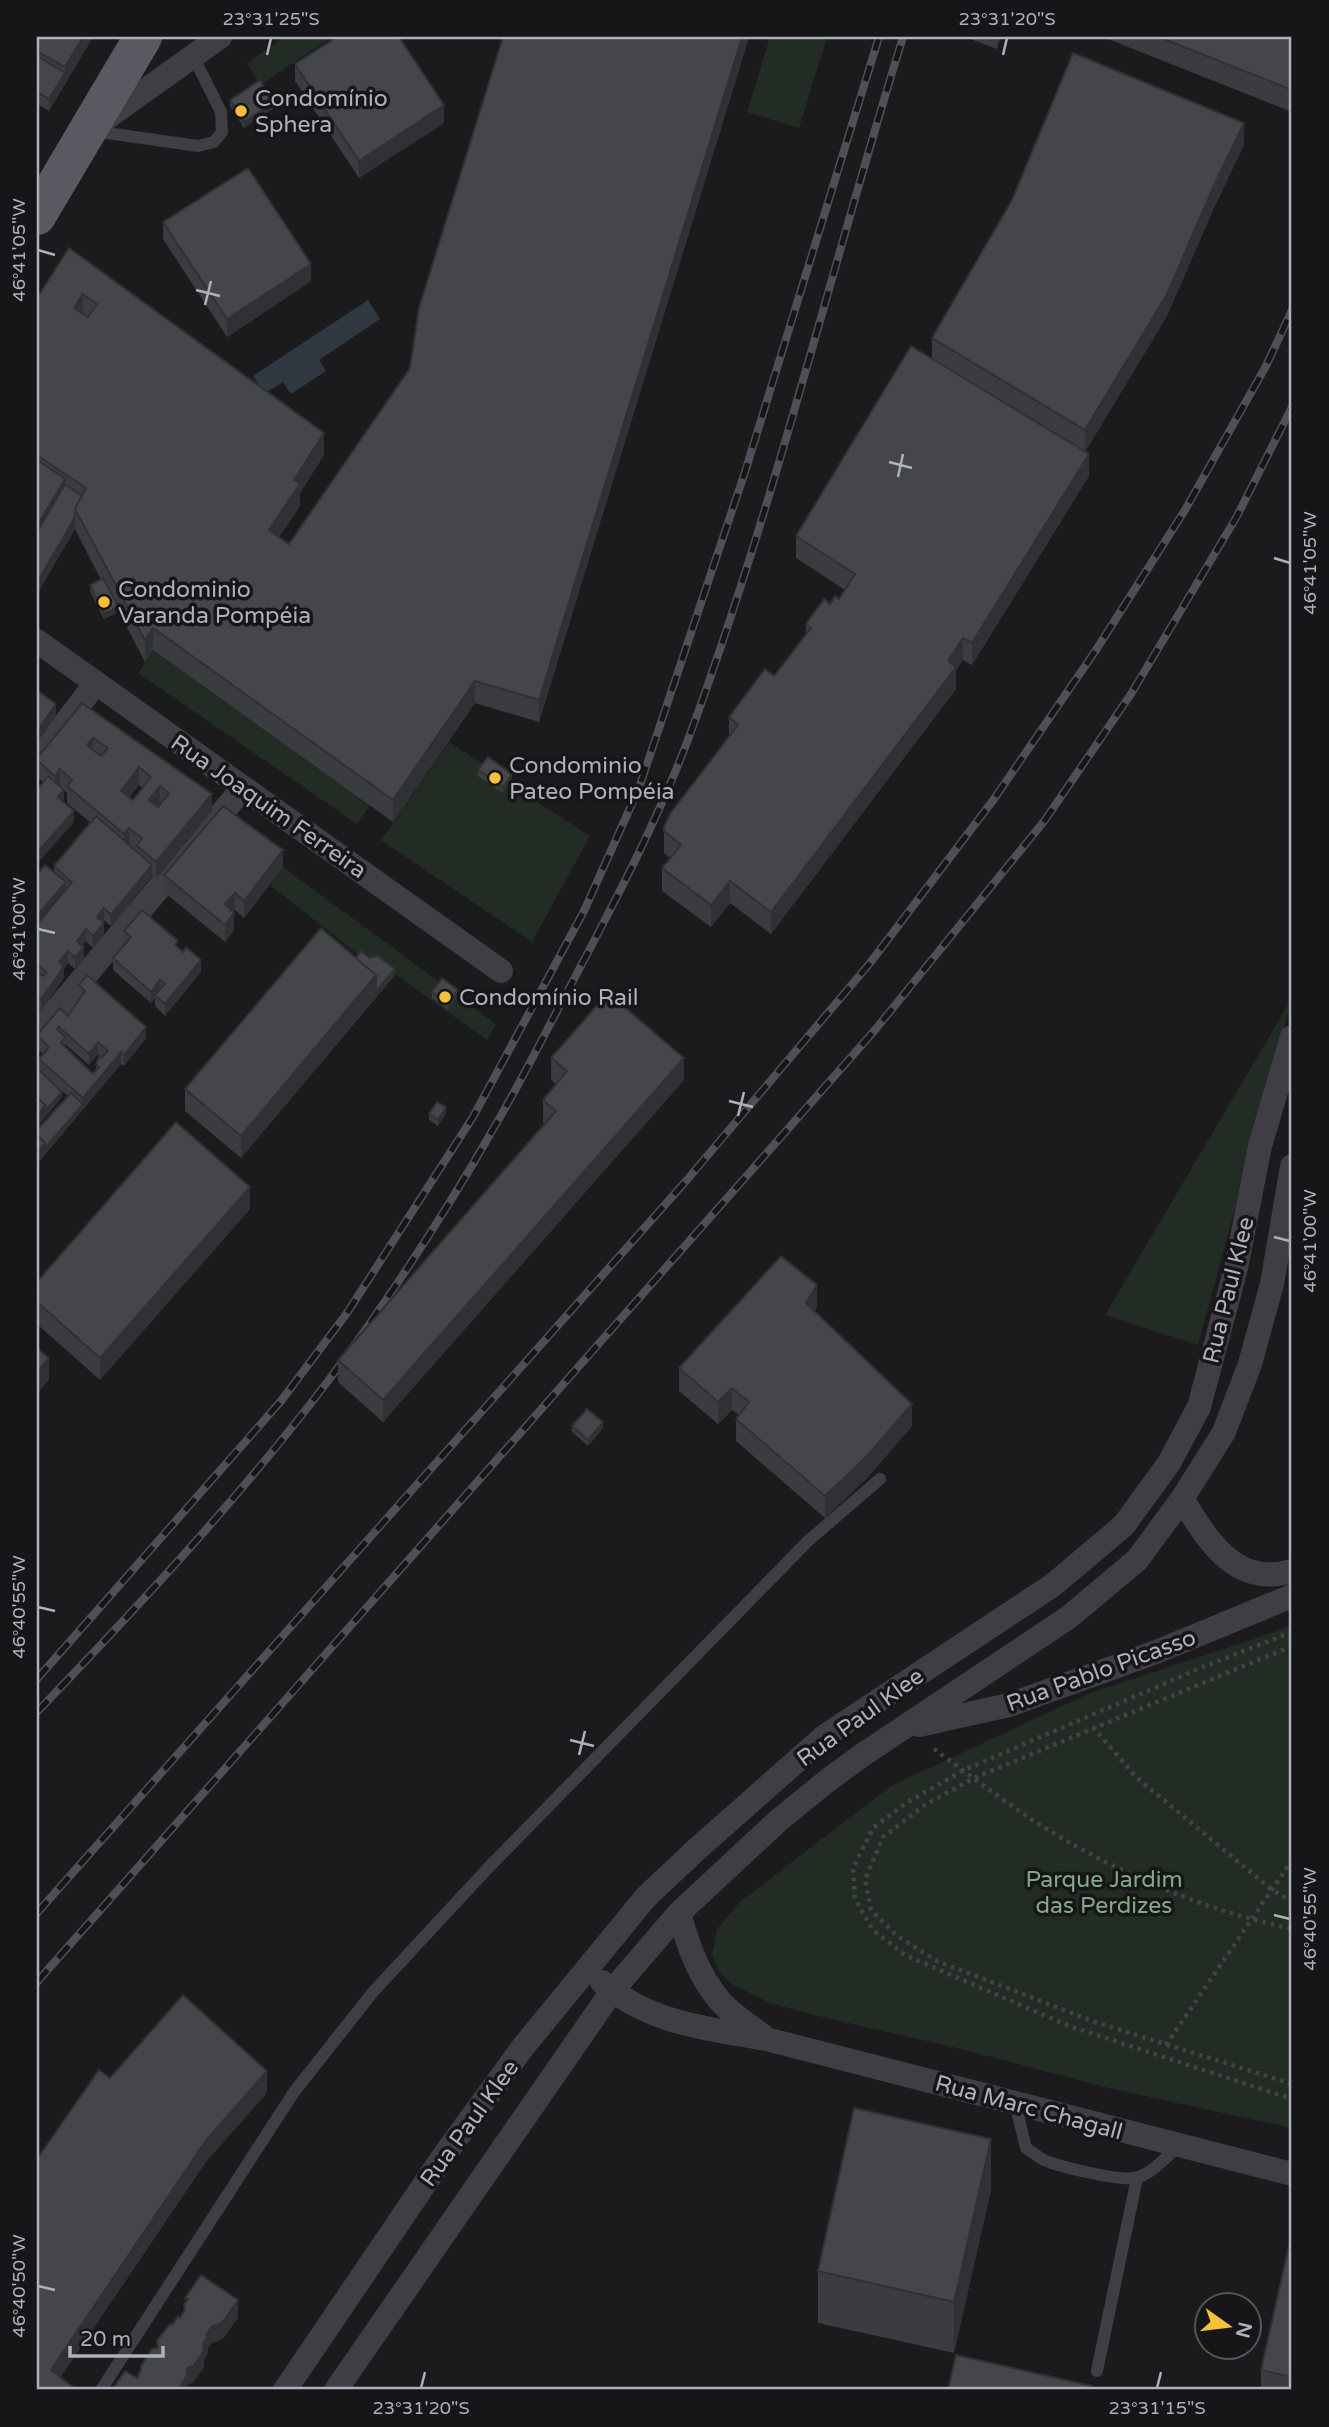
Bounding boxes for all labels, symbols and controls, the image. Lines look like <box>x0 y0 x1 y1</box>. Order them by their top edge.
text: 23°31'25"S <box>222 8 320 30</box>
text: 23°31'20"S <box>958 8 1056 30</box>
place label: Condomínio Sphera <box>255 85 388 139</box>
marker: Condomínio Sphera <box>233 103 249 119</box>
text: 46°41'05"W <box>8 198 30 302</box>
text: 46°41'05"W <box>1299 511 1321 615</box>
place label: Condominio Varanda Pompéia <box>118 576 311 630</box>
marker: Condominio Varanda Pompéia <box>96 594 112 610</box>
street label: Rua Joaquim Ferreira <box>165 729 372 885</box>
place label: Condominio Pateo Pompéia <box>509 752 675 806</box>
marker: Condominio Pateo Pompéia <box>487 770 503 786</box>
text: 46°41'00"W <box>8 877 30 981</box>
place label: Condomínio Rail <box>459 984 638 1012</box>
marker: Condomínio Rail <box>437 989 453 1005</box>
text: 46°41'00"W <box>1299 1189 1321 1293</box>
street label: Rua Paul Klee <box>1197 1214 1261 1366</box>
text: 46°40'55"W <box>8 1555 30 1659</box>
street label: Rua Pablo Picasso <box>1003 1624 1200 1718</box>
street label: Rua Paul Klee <box>792 1662 929 1773</box>
park label: Parque Jardim das Perdizes <box>1025 1866 1183 1920</box>
text: 46°40'55"W <box>1299 1867 1321 1971</box>
street label: Rua Paul Klee <box>414 2055 525 2192</box>
street label: Rua Marc Chagall <box>932 2069 1126 2146</box>
text: 46°40'50"W <box>8 2234 30 2338</box>
north arrow <box>1192 2290 1262 2360</box>
scale bar <box>70 2315 163 2359</box>
text: N <box>1231 2320 1256 2340</box>
text: 20 m <box>80 2327 131 2352</box>
text: 23°31'20"S <box>372 2397 470 2419</box>
text: 23°31'15"S <box>1108 2397 1206 2419</box>

